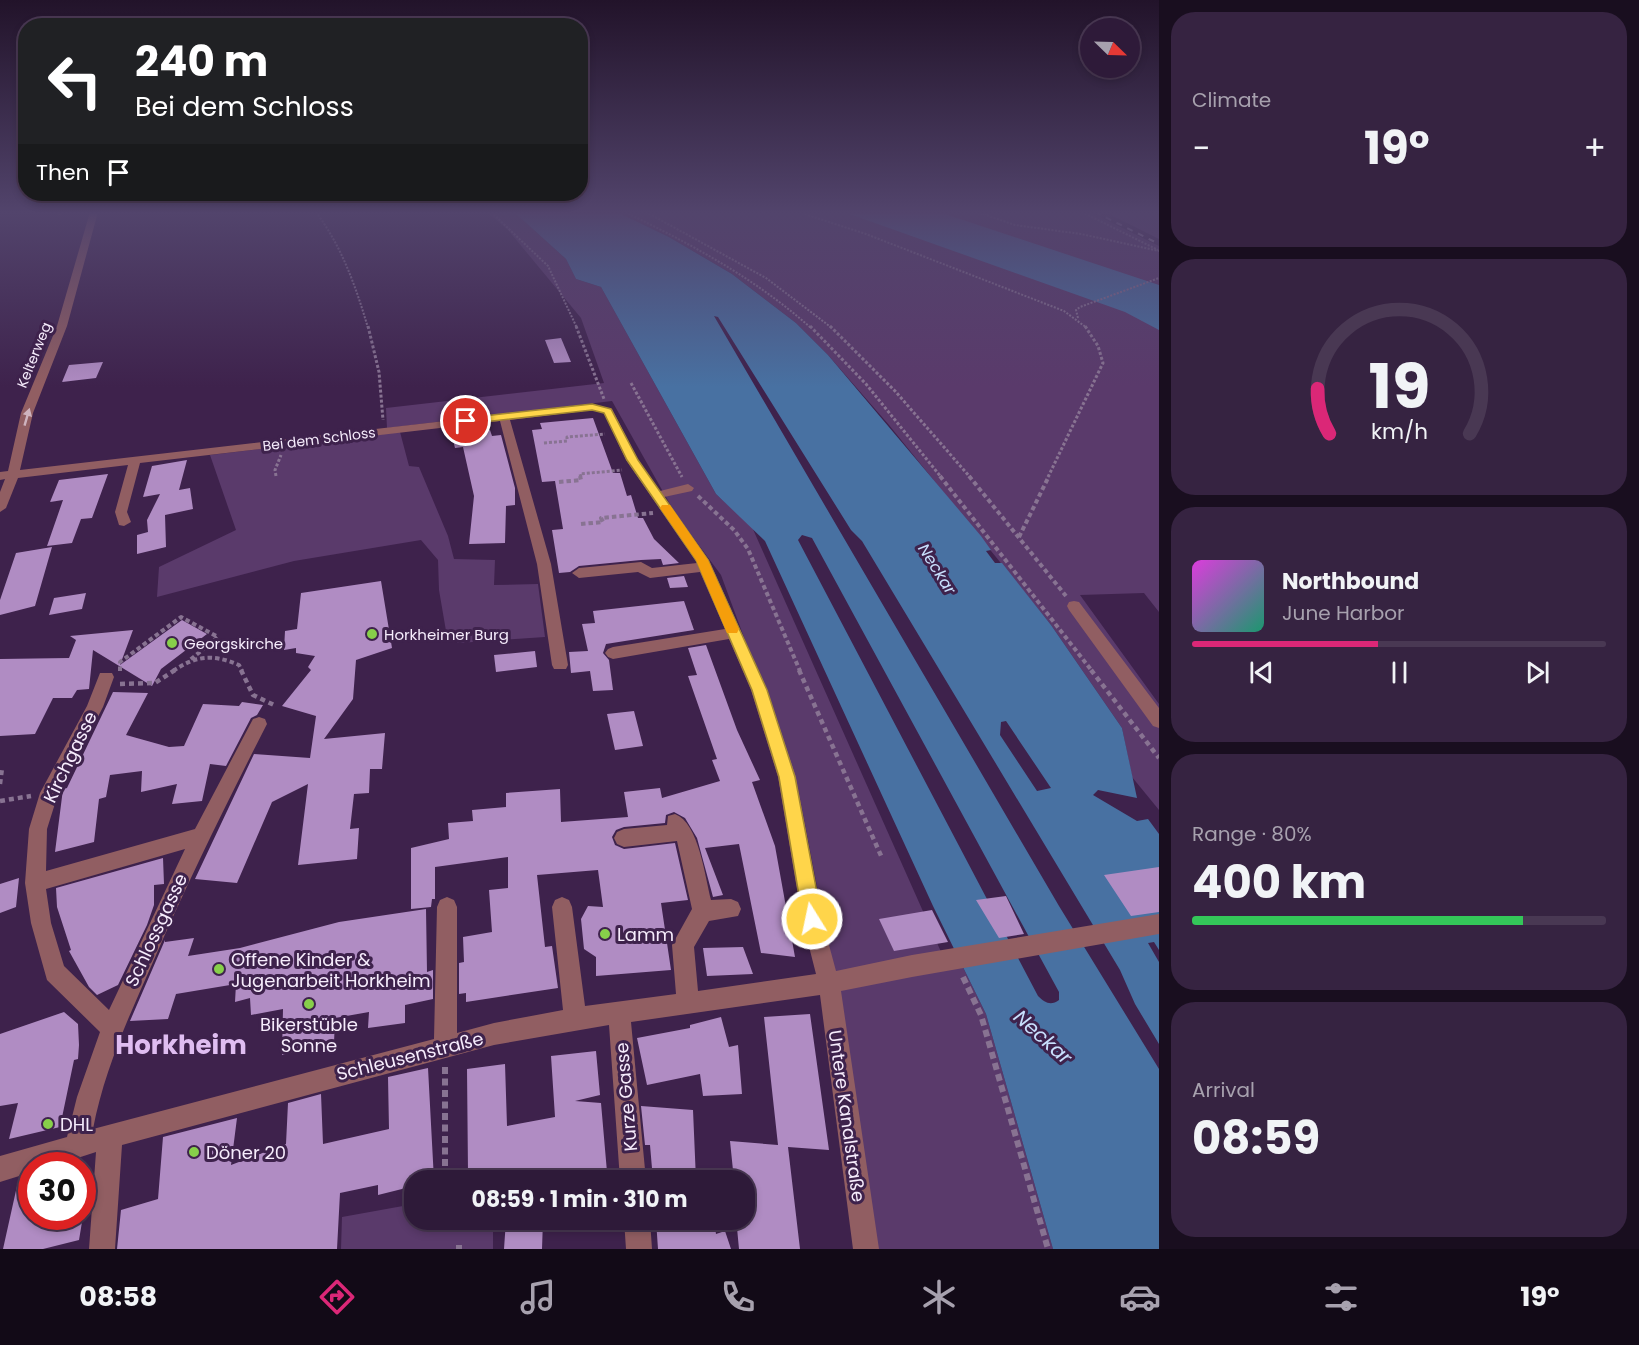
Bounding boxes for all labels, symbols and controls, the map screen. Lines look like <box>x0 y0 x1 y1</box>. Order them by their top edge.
north arrow <box>1080 18 1140 78</box>
map controls <box>1080 18 1140 78</box>
text: 240 m <box>135 32 268 91</box>
icon: left <box>36 42 114 120</box>
text: Climate <box>1192 86 1271 114</box>
text: Bei dem Schloss <box>135 88 354 125</box>
text: 19° <box>1364 117 1430 180</box>
text: − <box>1192 125 1210 172</box>
text: + <box>1583 125 1606 172</box>
icon: arrive <box>102 156 135 189</box>
text: Then <box>36 157 90 188</box>
street label: Kelterweg <box>12 319 56 391</box>
text: 19 <box>1368 342 1430 430</box>
pin <box>440 395 491 446</box>
icon: arrive <box>449 404 482 437</box>
one-way arrow <box>23 408 32 426</box>
text: km/h <box>1370 417 1428 448</box>
street label: Bei dem Schloss <box>261 422 377 456</box>
water label: Neckar <box>912 539 962 600</box>
text: Northbound <box>1282 566 1419 597</box>
text: June Harbor <box>1282 599 1405 627</box>
place label: Horkheimer Burg <box>384 624 509 645</box>
marker: Horkheimer Burg <box>365 627 379 641</box>
place label: Georgskirche <box>184 633 283 654</box>
marker: Georgskirche <box>165 636 179 650</box>
icon: previous <box>1245 656 1278 689</box>
icon: pause <box>1383 656 1416 689</box>
icon: next <box>1521 656 1554 689</box>
street label: Kirchgasse <box>37 707 103 807</box>
text: Range · 80% <box>1192 820 1312 848</box>
text: 400 km <box>1192 851 1366 914</box>
street label: Schlossgasse <box>119 869 193 991</box>
position arrow <box>780 887 844 951</box>
place label: Lamm <box>617 922 674 947</box>
marker: Lamm <box>598 927 612 941</box>
place label: Offene Kinder & Jugenarbeit Horkheim <box>231 947 431 993</box>
marker: Offene Kinder & Jugenarbeit Horkheim <box>212 962 226 976</box>
marker: Bikerstüble Sonne <box>302 997 316 1011</box>
water label: Neckar <box>1008 1003 1079 1071</box>
place label: Bikerstüble Sonne <box>260 1012 358 1058</box>
street label: Schleusenstraße <box>334 1026 486 1086</box>
district label: Horkheim <box>115 1027 247 1063</box>
street label: Untere Kanalstraße <box>823 1028 871 1204</box>
street label: Kurze Gasse <box>609 1041 643 1153</box>
text: Arrival <box>1192 1076 1255 1104</box>
text: 08:59 <box>1192 1107 1320 1170</box>
place label: DHL <box>60 1112 93 1137</box>
marker: DHL <box>41 1117 55 1131</box>
place label: Döner 20 <box>206 1140 286 1165</box>
marker: Döner 20 <box>187 1145 201 1159</box>
speed limit sign: 30 <box>18 1152 96 1230</box>
text: 08:59 · 1 min · 310 m <box>472 1184 687 1215</box>
icon: directions <box>316 1276 358 1318</box>
icon: music <box>517 1276 559 1318</box>
icon: phone <box>717 1276 759 1318</box>
icon: climate <box>918 1276 960 1318</box>
icon: car <box>1119 1276 1161 1318</box>
icon: filters <box>1320 1276 1362 1318</box>
text: 08:58 <box>79 1278 157 1315</box>
text: 19° <box>1520 1278 1560 1315</box>

